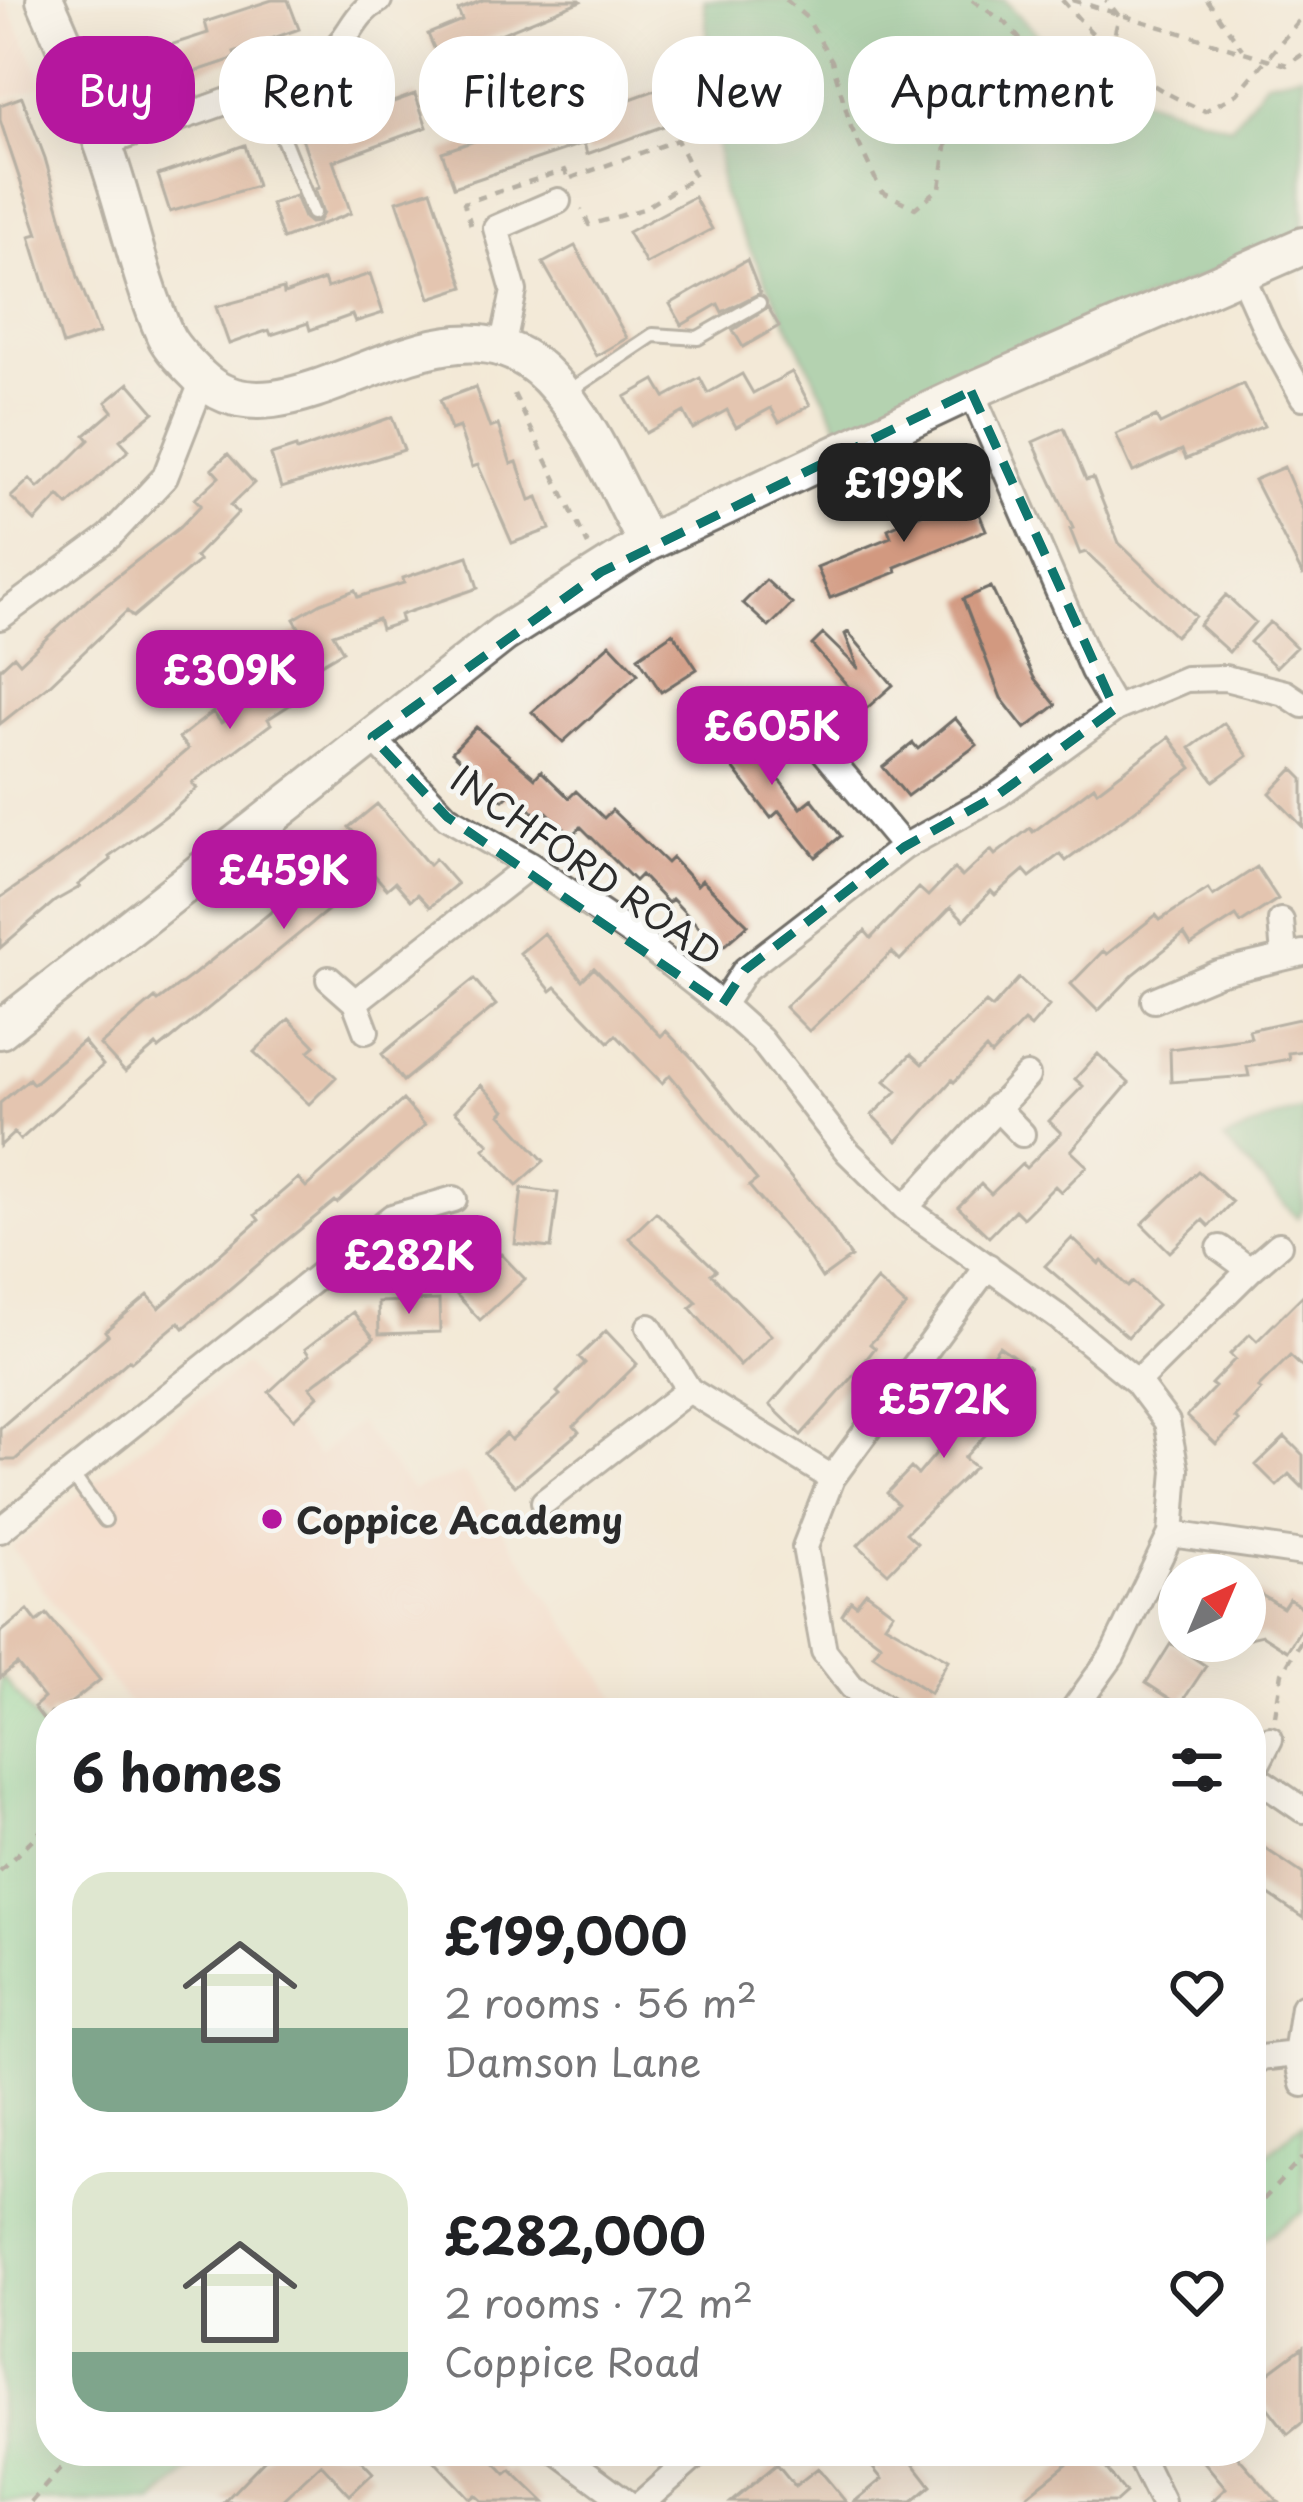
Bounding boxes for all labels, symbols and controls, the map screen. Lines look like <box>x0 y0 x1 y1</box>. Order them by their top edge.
chip: Buy <box>36 36 195 144</box>
chip: Rent <box>219 36 395 144</box>
chip: Filters <box>419 36 628 144</box>
chip: New <box>652 36 824 144</box>
chip: Apartment <box>848 36 1156 144</box>
pin: £199K <box>820 443 988 545</box>
text: £199K <box>844 452 964 511</box>
pin: £309K <box>146 630 314 732</box>
text: £309K <box>163 639 297 698</box>
pin: £605K <box>688 686 856 788</box>
text: £605K <box>704 695 840 754</box>
street label: INCHFORD ROAD <box>441 751 733 979</box>
pin: £459K <box>200 830 368 932</box>
text: £459K <box>219 839 349 898</box>
pin: £282K <box>325 1215 493 1317</box>
text: £282K <box>343 1224 475 1283</box>
pin: £572K <box>860 1359 1028 1461</box>
text: £572K <box>878 1368 1010 1427</box>
place label: Coppice Academy <box>296 1492 623 1546</box>
marker: Coppice Academy <box>259 1506 285 1532</box>
north arrow <box>1158 1554 1266 1662</box>
map controls <box>1158 1554 1266 1662</box>
text: 6 homes <box>72 1732 282 1809</box>
icon: filters <box>1164 1737 1230 1803</box>
text: £199,000 <box>444 1895 687 1972</box>
icon: home <box>168 1920 312 2064</box>
icon: heart <box>1164 1959 1230 2025</box>
text: 2 rooms · 56 m² <box>444 1972 757 2031</box>
text: Damson Lane <box>444 2031 701 2090</box>
text: £282,000 <box>444 2195 706 2272</box>
icon: home <box>168 2220 312 2364</box>
icon: heart <box>1164 2259 1230 2325</box>
text: 2 rooms · 72 m² <box>444 2272 753 2331</box>
text: Coppice Road <box>444 2331 701 2390</box>

